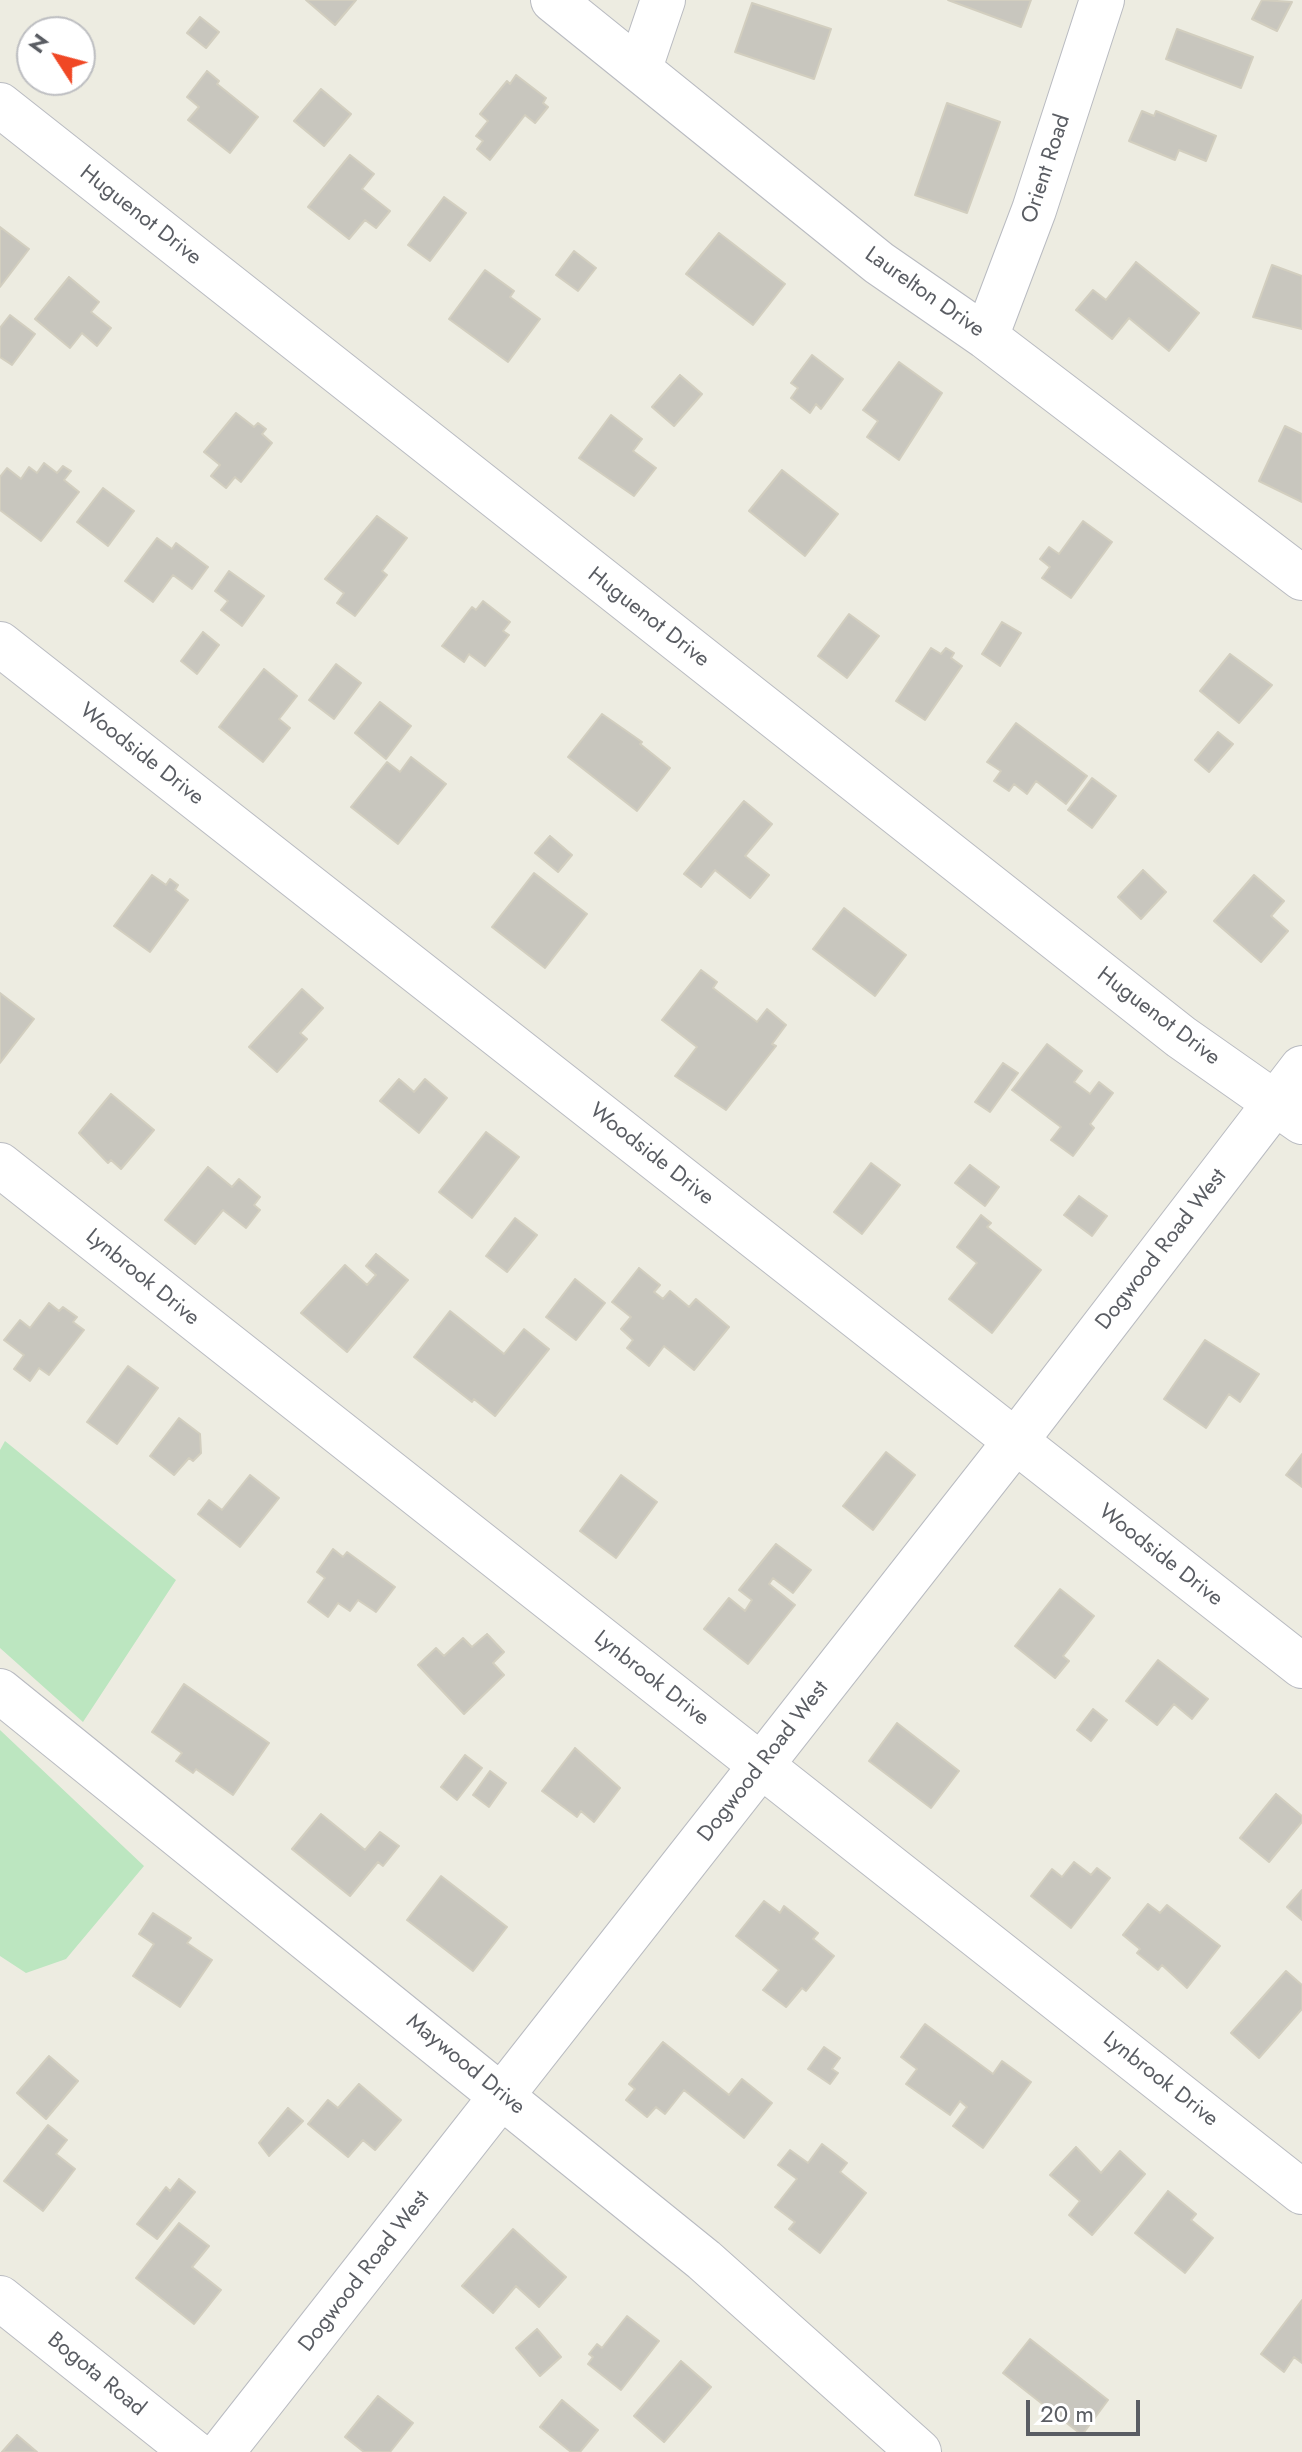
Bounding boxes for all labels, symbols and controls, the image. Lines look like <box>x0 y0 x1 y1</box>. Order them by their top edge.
north arrow <box>16 16 96 96</box>
text: N <box>20 27 56 60</box>
street label: Orient Road <box>1017 111 1077 227</box>
street label: Huguenot Drive <box>74 160 206 272</box>
street label: Laurelton Drive <box>859 242 989 344</box>
street label: Huguenot Drive <box>582 562 714 674</box>
street label: Woodside Drive <box>74 698 208 812</box>
street label: Huguenot Drive <box>1091 962 1225 1072</box>
street label: Woodside Drive <box>584 1098 718 1212</box>
street label: Dogwood Road West <box>1091 1164 1233 1336</box>
street label: Lynbrook Drive <box>80 1224 204 1332</box>
street label: Woodside Drive <box>1093 1499 1227 1613</box>
street label: Lynbrook Drive <box>588 1626 714 1732</box>
street label: Dogwood Road West <box>693 1676 835 1848</box>
street label: Maywood Drive <box>400 2009 530 2121</box>
street label: Lynbrook Drive <box>1097 2027 1223 2133</box>
street label: Dogwood Road West <box>294 2186 436 2358</box>
street label: Bogota Road <box>42 2327 150 2423</box>
scale bar <box>1030 2384 1144 2434</box>
text: 20 m <box>1040 2396 1094 2431</box>

